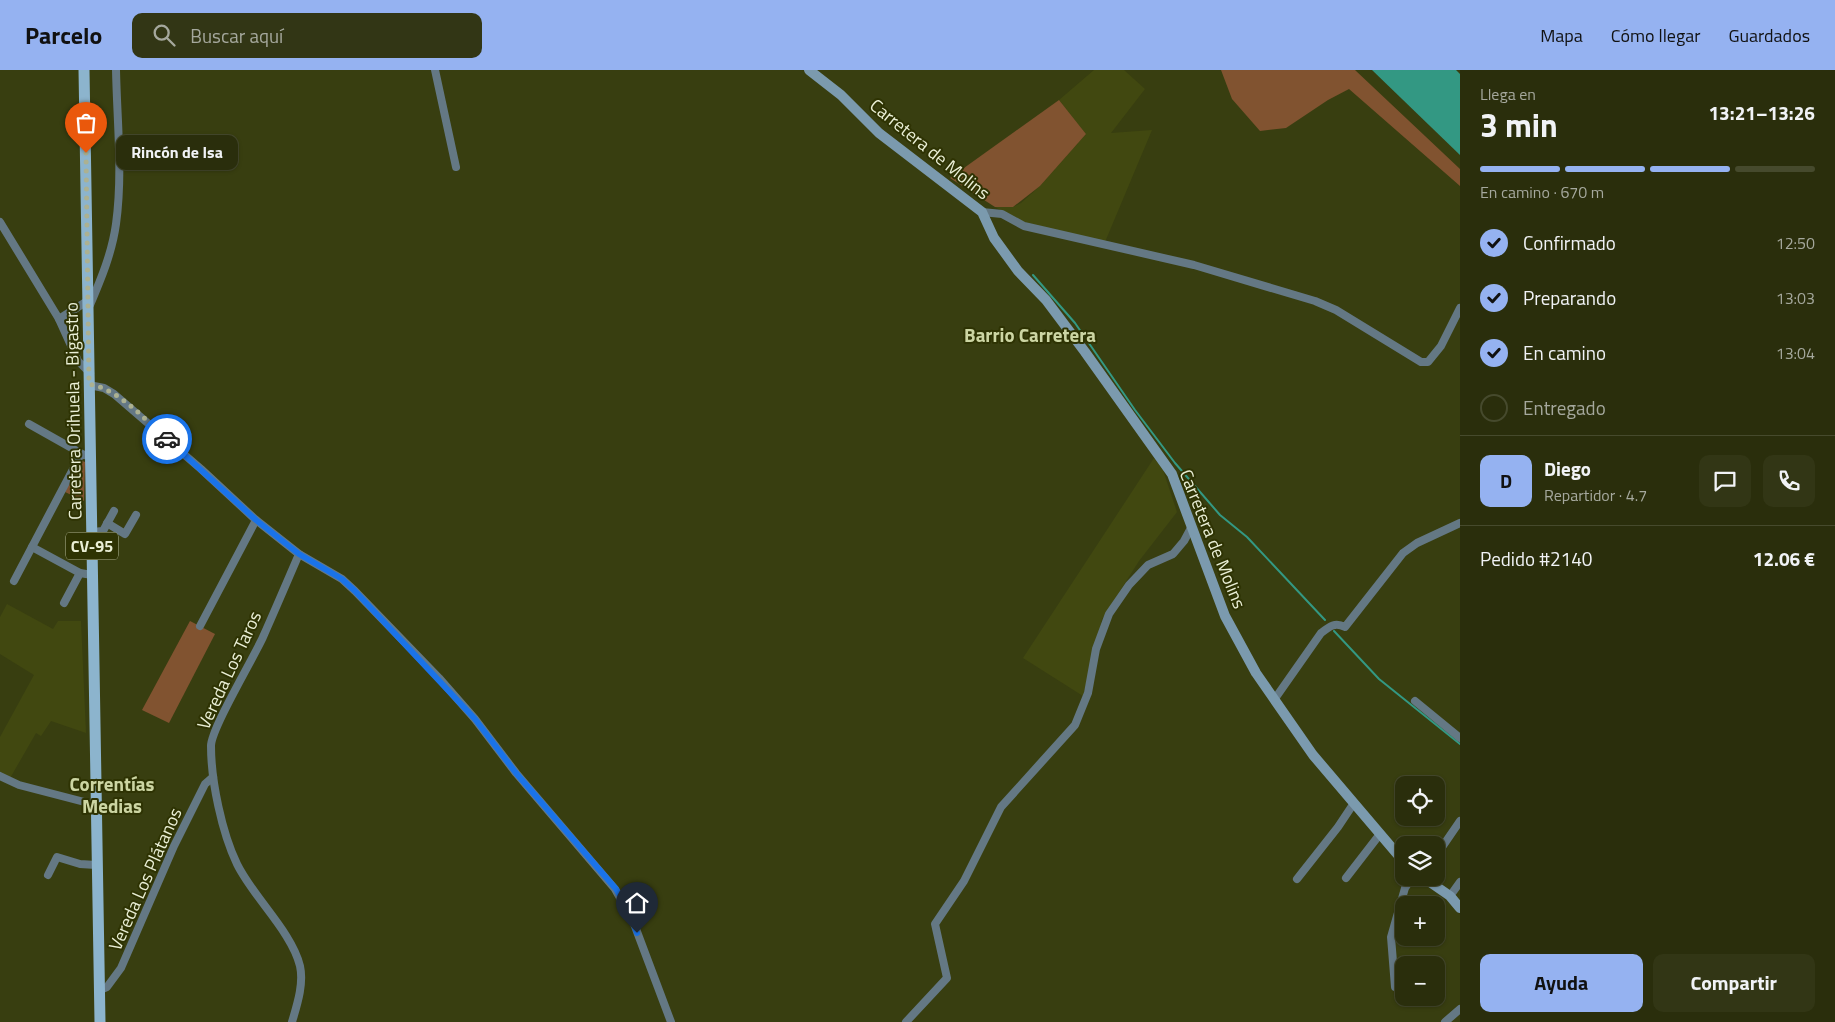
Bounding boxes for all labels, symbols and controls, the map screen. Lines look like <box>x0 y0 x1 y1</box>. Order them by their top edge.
search box <box>132 13 482 58</box>
text: Parcelo <box>25 17 102 53</box>
icon: search <box>150 21 178 49</box>
text: Buscar aquí <box>190 21 283 50</box>
text: Mapa <box>1540 22 1583 49</box>
text: Cómo llegar <box>1611 22 1700 49</box>
text: Guardados <box>1728 22 1810 49</box>
text: Llega en <box>1480 82 1536 106</box>
street label: Carretera de Molins <box>864 92 996 206</box>
text: 13:21–13:26 <box>1708 98 1815 127</box>
text: 3 min <box>1480 101 1558 149</box>
pin <box>65 102 107 153</box>
icon: bag <box>72 109 100 137</box>
callout: Rincón de Isa <box>116 136 238 170</box>
text: Rincón de Isa <box>131 140 223 164</box>
text: En camino · 670 m <box>1480 180 1604 204</box>
text: Confirmado <box>1523 228 1616 257</box>
icon: check <box>1480 229 1508 257</box>
text: 12:50 <box>1776 231 1815 255</box>
text: Preparando <box>1523 283 1616 312</box>
icon: check <box>1480 284 1508 312</box>
text: 13:03 <box>1776 286 1815 310</box>
street label: Carretera Orihuela - Bigastro <box>58 302 88 520</box>
district label: Barrio Carretera <box>964 320 1096 349</box>
text: En camino <box>1523 338 1606 367</box>
icon: check <box>1480 339 1508 367</box>
text: 13:04 <box>1776 341 1815 365</box>
text: Entregado <box>1523 393 1606 422</box>
courier <box>142 414 192 464</box>
icon: car <box>153 425 181 453</box>
text: Diego <box>1544 454 1591 483</box>
button: chat <box>1699 455 1751 507</box>
button: phone <box>1763 455 1815 507</box>
street label: Carretera de Molins <box>1173 465 1253 613</box>
text: D <box>1500 466 1512 495</box>
text: Repartidor · 4.7 <box>1544 483 1647 507</box>
road number: CV-95 <box>66 532 118 560</box>
text: Pedido #2140 <box>1480 544 1592 573</box>
text: 12.06 € <box>1753 544 1815 573</box>
street label: Vereda Los Taros <box>190 606 268 734</box>
district label: Correntías Medias <box>69 769 155 820</box>
map controls <box>1395 776 1445 1006</box>
button: locate <box>1395 776 1445 826</box>
street label: Vereda Los Plátanos <box>101 803 189 955</box>
button: layers <box>1395 836 1445 886</box>
pin <box>616 882 658 933</box>
icon: home <box>623 889 651 917</box>
button: + <box>1395 896 1445 946</box>
button: Ayuda <box>1480 954 1643 1012</box>
button: Compartir <box>1653 954 1815 1012</box>
button: − <box>1395 956 1445 1006</box>

